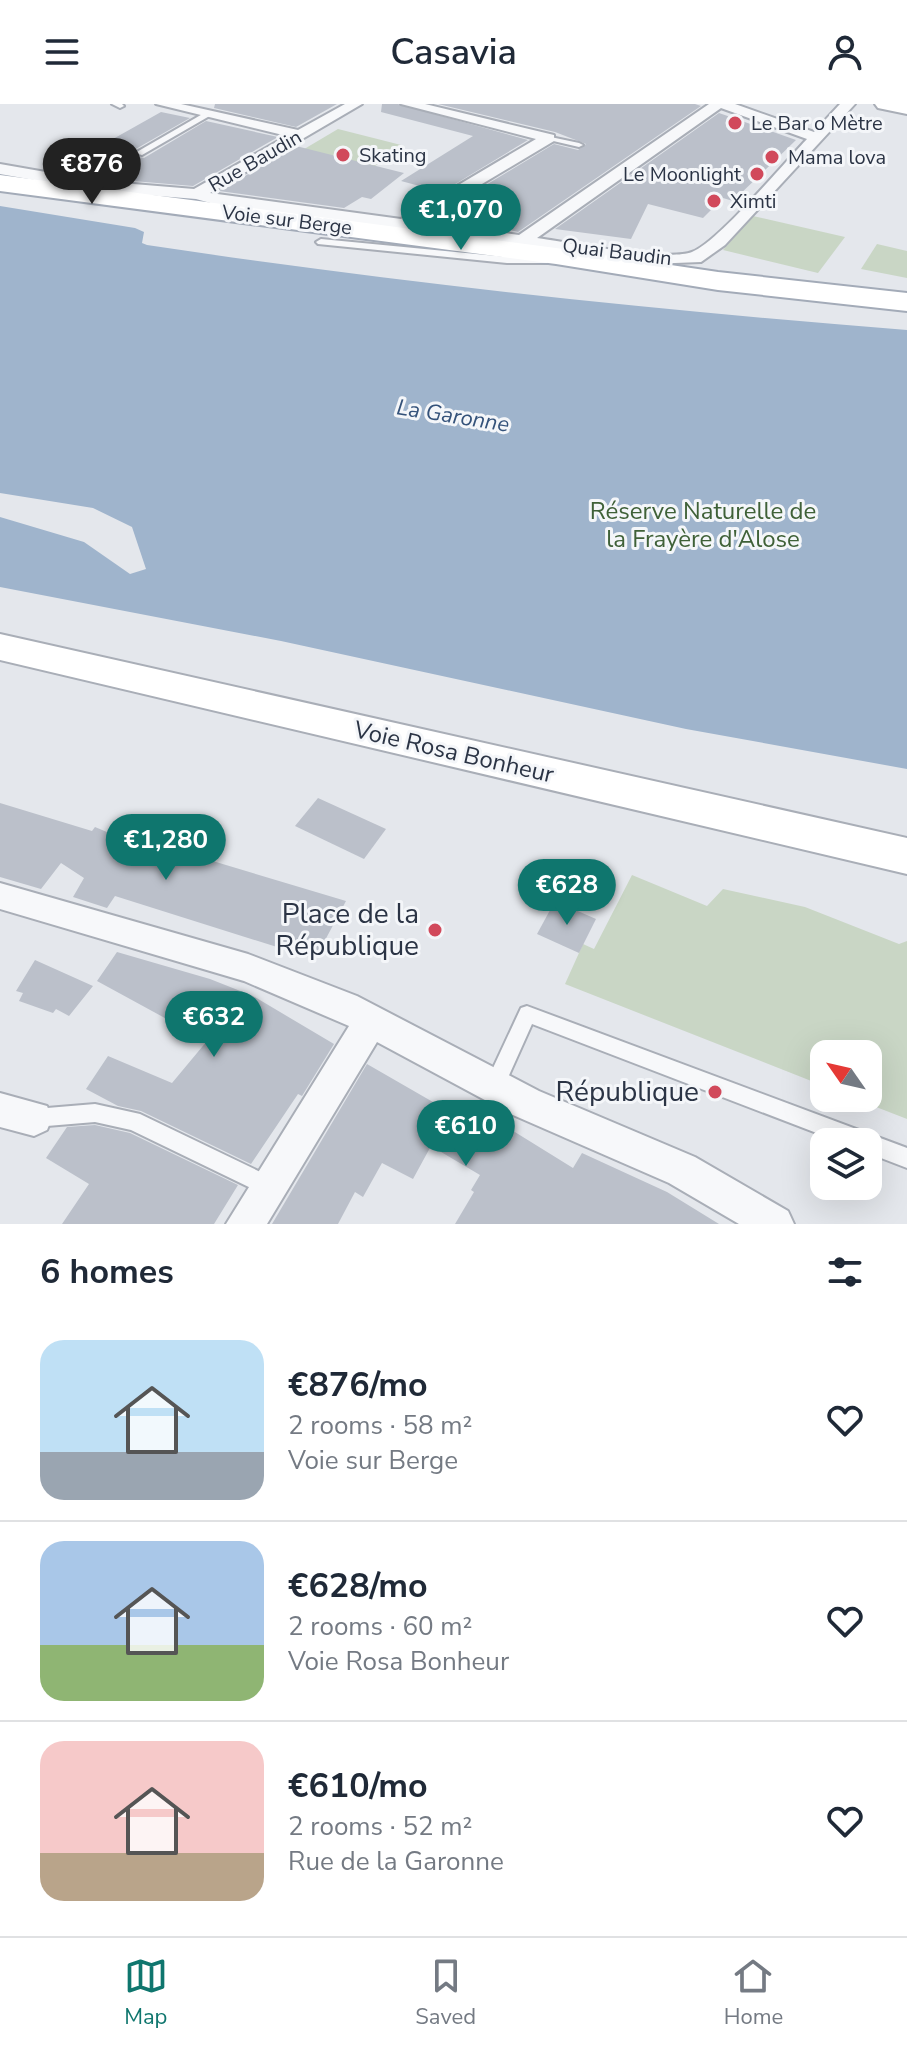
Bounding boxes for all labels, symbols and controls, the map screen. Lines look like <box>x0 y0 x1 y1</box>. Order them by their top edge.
text: Casavia <box>390 28 517 77</box>
icon: menu <box>40 30 84 74</box>
icon: person <box>823 30 867 74</box>
place label: Le Bar o Mètre <box>751 110 883 137</box>
marker: Le Bar o Mètre <box>726 114 744 132</box>
street label: Rue Baudin <box>203 123 307 199</box>
pin: €876 <box>45 138 139 206</box>
place label: Skating <box>359 142 427 169</box>
place label: Mama lova <box>788 144 886 171</box>
text: €876 <box>61 146 123 181</box>
marker: Skating <box>334 146 352 164</box>
marker: Mama lova <box>763 148 781 166</box>
place label: Le Moonlight <box>623 161 742 188</box>
marker: Le Moonlight <box>748 165 766 183</box>
pin: €1,070 <box>396 184 526 252</box>
place label: Ximti <box>730 188 776 215</box>
text: €1,070 <box>419 192 503 227</box>
marker: Ximti <box>705 192 723 210</box>
street label: Voie sur Berge <box>219 199 354 241</box>
street label: Quai Baudin <box>561 232 673 272</box>
water label: La Garonne <box>395 392 512 440</box>
park label: Réserve Naturelle de la Frayère d'Alose <box>590 495 816 555</box>
street label: Voie Rosa Bonheur <box>350 713 557 791</box>
pin: €1,280 <box>101 814 231 882</box>
text: €1,280 <box>124 822 208 857</box>
pin: €628 <box>520 859 614 927</box>
text: €628 <box>536 867 598 902</box>
place label: Place de la République <box>276 895 419 965</box>
marker: Place de la République <box>426 921 444 939</box>
pin: €632 <box>167 991 261 1059</box>
text: €632 <box>183 999 245 1034</box>
north arrow <box>810 1040 882 1112</box>
map controls <box>810 1040 882 1200</box>
place label: République <box>556 1073 699 1111</box>
marker: République <box>706 1083 724 1101</box>
pin: €610 <box>419 1100 513 1168</box>
text: €610 <box>435 1108 497 1143</box>
button: layers <box>810 1128 882 1200</box>
text: 6 homes <box>40 1249 174 1295</box>
icon: filters <box>823 1250 867 1294</box>
text: €876/mo <box>288 1362 428 1408</box>
icon: home <box>104 1372 200 1468</box>
icon: heart <box>823 1398 867 1442</box>
text: 2 rooms · 58 m² <box>288 1408 472 1443</box>
text: Voie sur Berge <box>288 1443 458 1478</box>
text: €628/mo <box>288 1563 428 1609</box>
icon: home <box>104 1573 200 1669</box>
icon: heart <box>823 1599 867 1643</box>
text: 2 rooms · 60 m² <box>288 1609 472 1644</box>
text: Voie Rosa Bonheur <box>288 1644 509 1679</box>
text: €610/mo <box>288 1763 428 1809</box>
icon: home <box>104 1773 200 1869</box>
icon: heart <box>823 1799 867 1843</box>
text: 2 rooms · 52 m² <box>288 1809 472 1844</box>
text: Rue de la Garonne <box>288 1844 504 1879</box>
tab: Map <box>124 1954 168 2032</box>
tab: Saved <box>415 1954 476 2032</box>
tab: Home <box>724 1954 783 2032</box>

